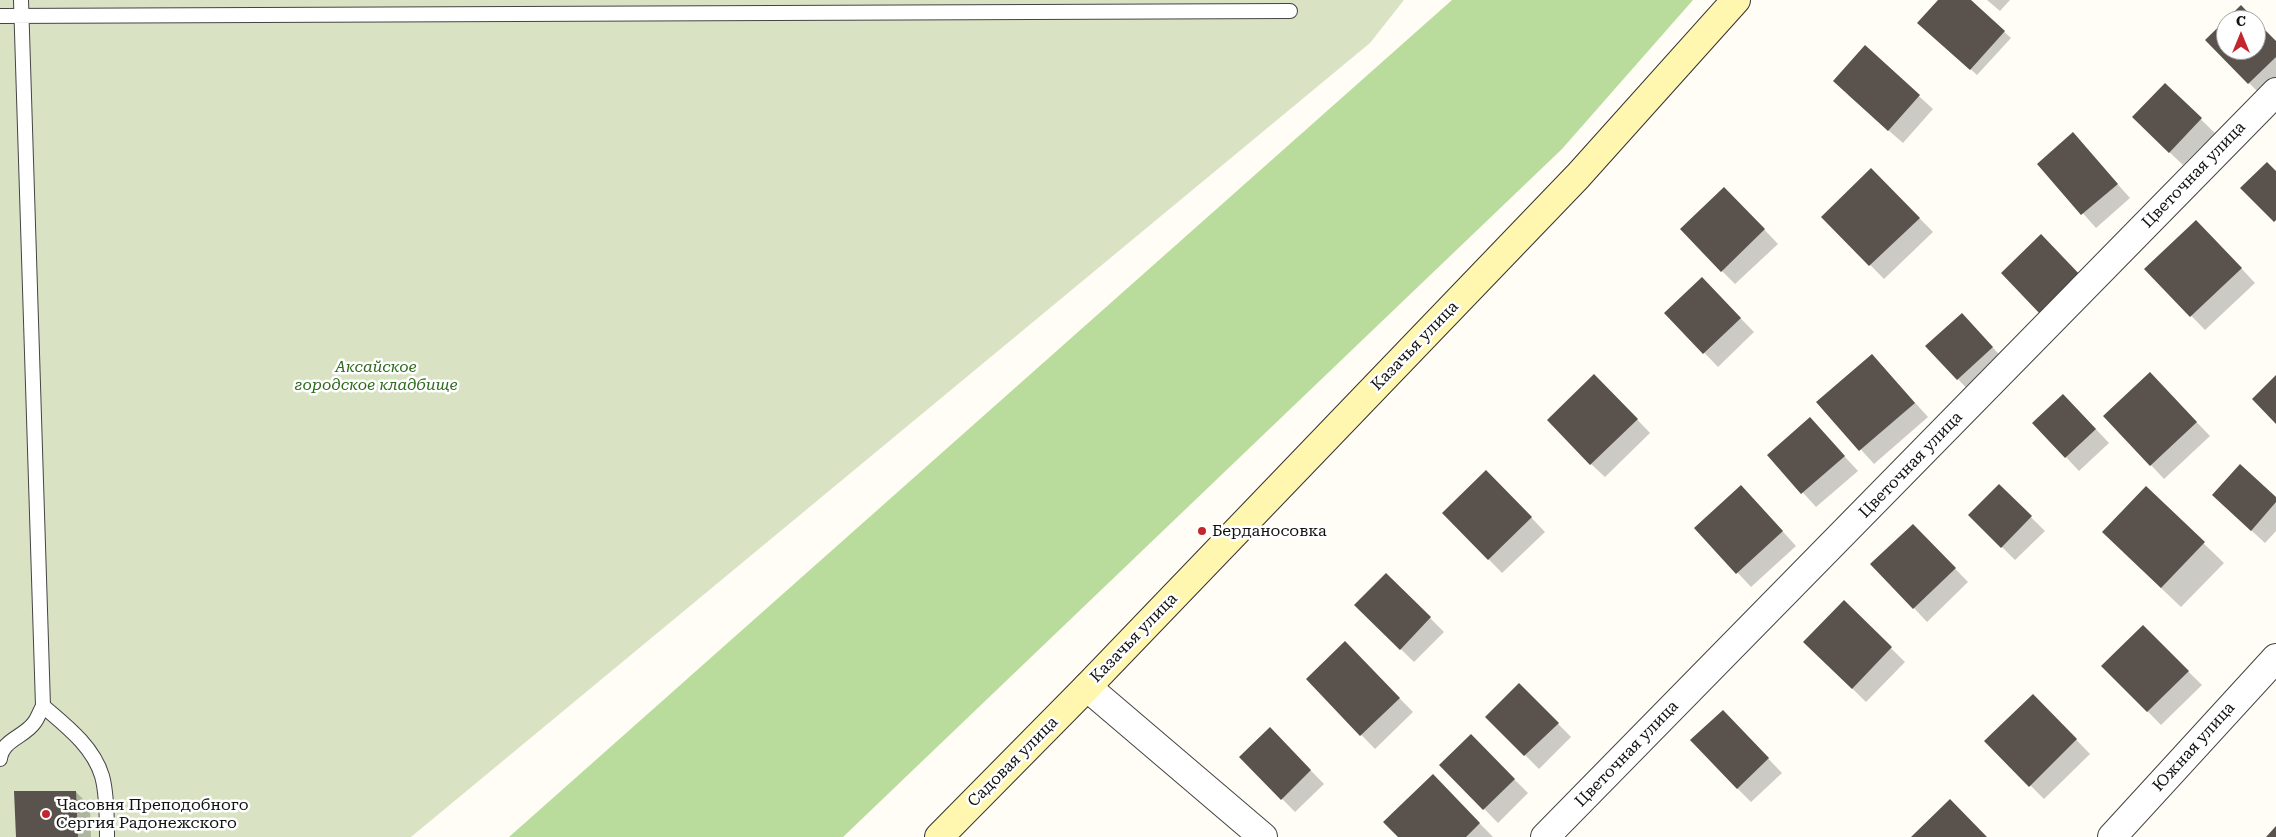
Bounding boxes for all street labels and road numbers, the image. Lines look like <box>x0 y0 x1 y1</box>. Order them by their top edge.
street label: Цветочная улица <box>2138 118 2250 232</box>
street label: Казачья улица <box>1367 297 1463 395</box>
street label: Цветочная улица <box>1855 408 1967 522</box>
street label: Казачья улица <box>1086 589 1182 687</box>
street label: Цветочная улица <box>1571 697 1683 811</box>
street label: Южная улица <box>2149 698 2239 796</box>
street label: Садовая улица <box>964 713 1062 811</box>

